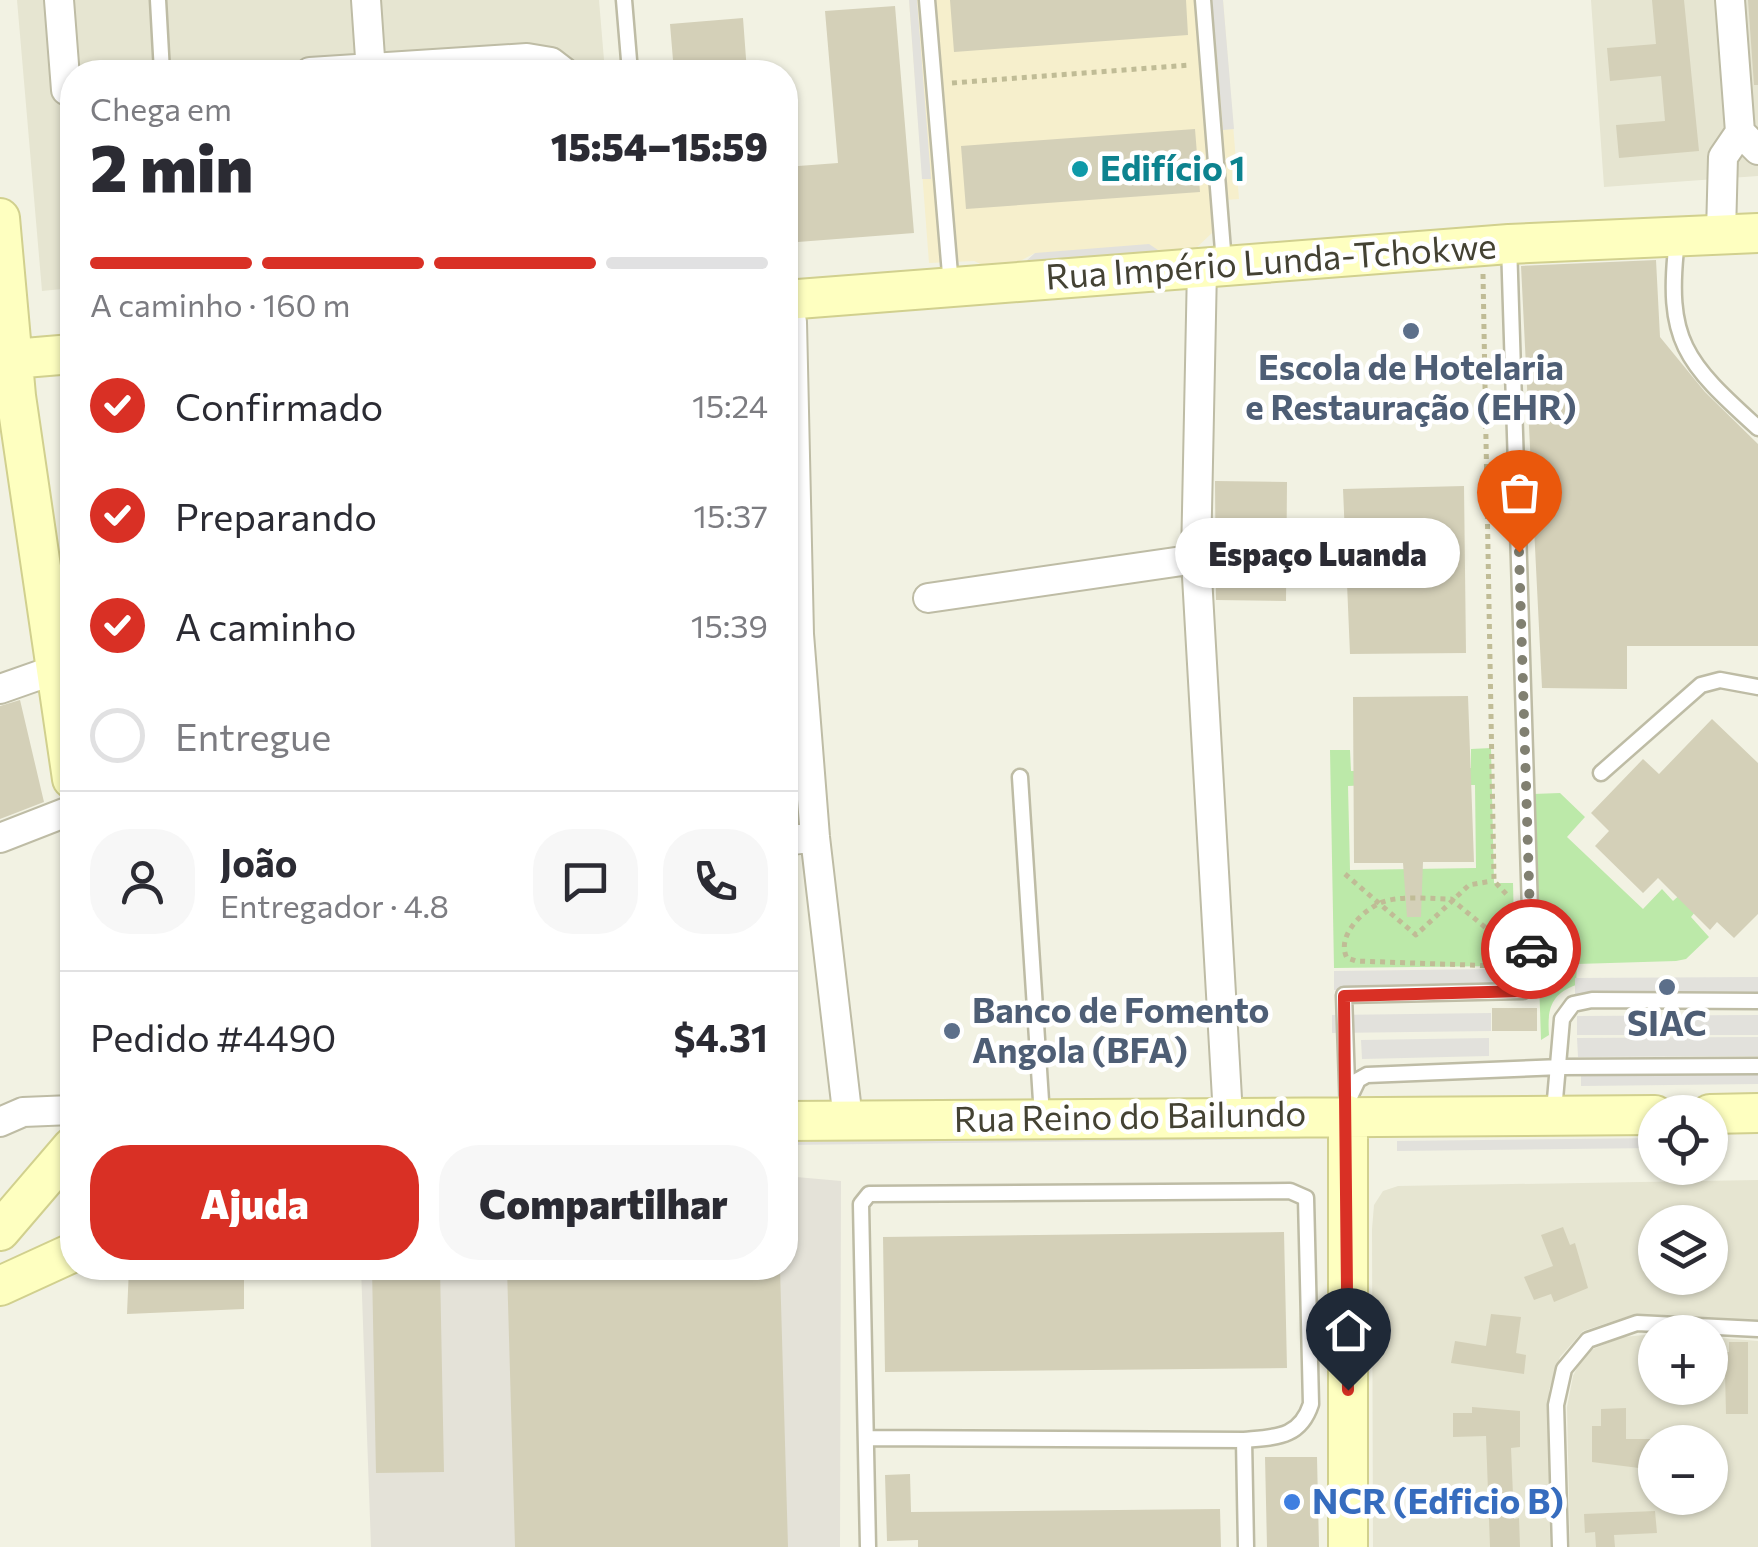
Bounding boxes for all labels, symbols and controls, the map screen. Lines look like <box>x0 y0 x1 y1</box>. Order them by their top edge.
text: Chega em <box>90 88 232 128</box>
text: 15:54–15:59 <box>551 122 768 169</box>
text: 2 min <box>90 126 253 205</box>
place label: Edifício 1 <box>1100 145 1245 188</box>
marker: Edifício 1 <box>1069 158 1091 180</box>
street label: Rua Império Lunda-Tchokwe <box>1044 222 1498 297</box>
text: A caminho · 160 m <box>90 284 351 324</box>
marker: Escola de Hotelaria e Restauração (EHR) <box>1400 320 1422 342</box>
place label: Escola de Hotelaria e Restauração (EHR) <box>1245 344 1577 427</box>
icon: check <box>90 378 145 433</box>
text: Confirmado <box>175 382 383 429</box>
text: 15:24 <box>692 385 768 425</box>
pin <box>1477 450 1562 553</box>
icon: bag <box>1492 465 1547 520</box>
icon: check <box>90 488 145 543</box>
text: Preparando <box>175 492 377 539</box>
text: 15:37 <box>693 495 768 535</box>
callout: Espaço Luanda <box>1174 517 1459 587</box>
text: Espaço Luanda <box>1208 533 1427 573</box>
icon: check <box>90 598 145 653</box>
text: A caminho <box>175 602 356 649</box>
text: 15:39 <box>691 605 768 645</box>
text: Entregue <box>175 712 331 759</box>
button: person <box>90 829 195 934</box>
button: chat <box>533 829 638 934</box>
button: phone <box>663 829 768 934</box>
text: João <box>220 838 297 885</box>
text: Entregador · 4.8 <box>220 885 449 925</box>
courier <box>1481 899 1581 999</box>
icon: car <box>1504 922 1559 977</box>
marker: SIAC <box>1656 976 1678 998</box>
place label: Banco de Fomento Angola (BFA) <box>972 987 1270 1070</box>
place label: SIAC <box>1627 1000 1707 1043</box>
text: Pedido #4490 <box>90 1013 336 1060</box>
text: $4.31 <box>674 1013 768 1060</box>
marker: Banco de Fomento Angola (BFA) <box>941 1020 963 1042</box>
street label: Rua Reino do Bailundo <box>953 1090 1307 1139</box>
map controls <box>1638 1095 1728 1515</box>
button: locate <box>1638 1095 1728 1185</box>
button: Ajuda <box>90 1145 419 1260</box>
button: Compartilhar <box>439 1145 768 1260</box>
button: layers <box>1638 1205 1728 1295</box>
pin <box>1306 1288 1391 1391</box>
icon: home <box>1321 1303 1376 1358</box>
button: + <box>1638 1315 1728 1405</box>
button: − <box>1638 1425 1728 1515</box>
place label: NCR (Edficio B) <box>1312 1478 1564 1521</box>
marker: NCR (Edficio B) <box>1281 1491 1303 1513</box>

